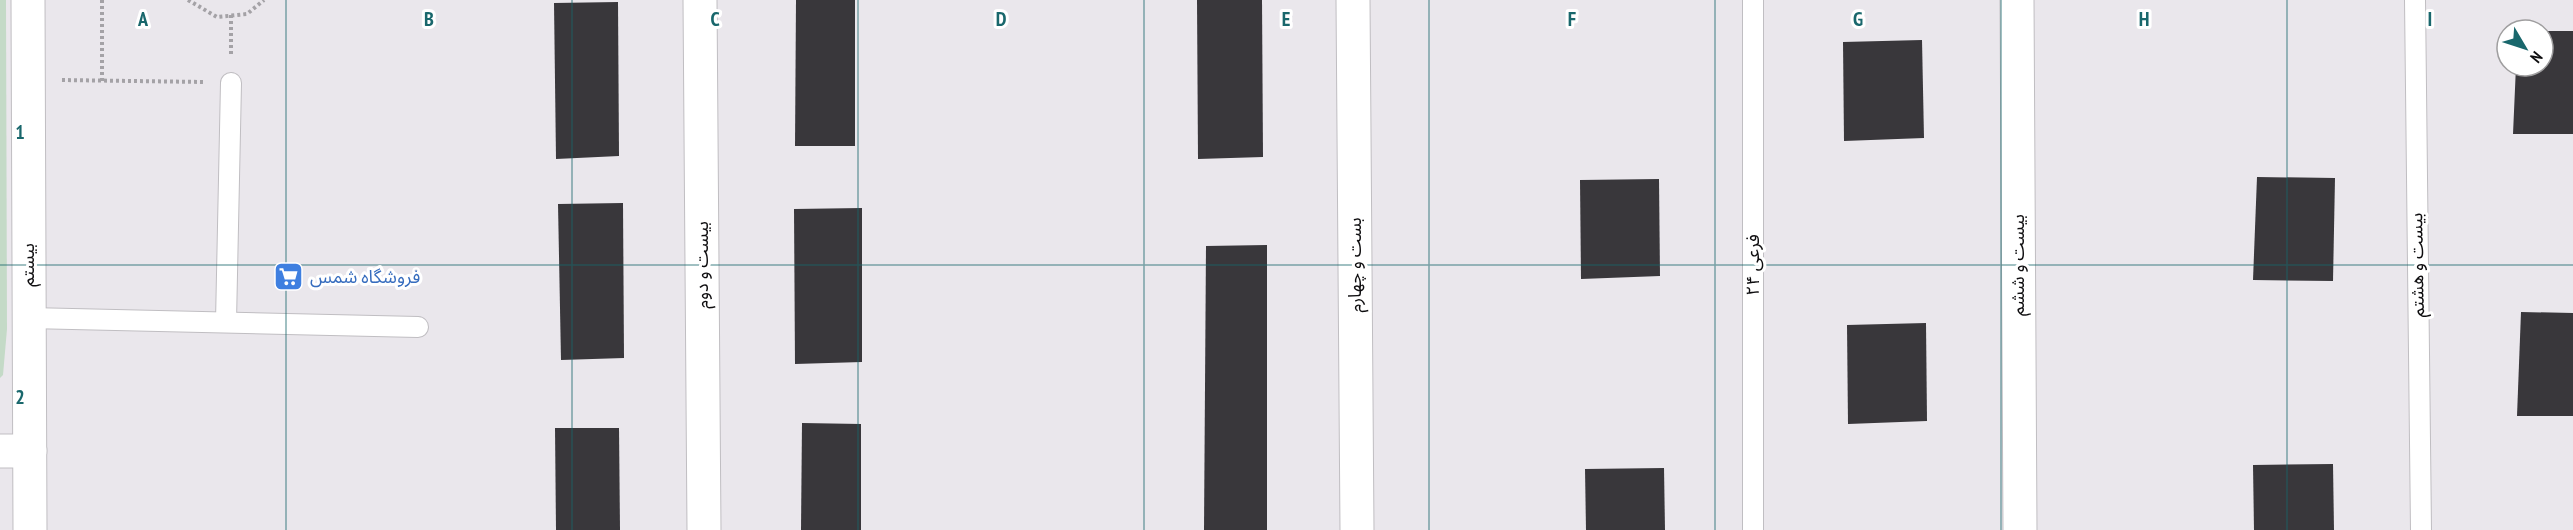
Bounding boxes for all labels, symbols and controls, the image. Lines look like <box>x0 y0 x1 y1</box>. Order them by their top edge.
text: A <box>137 6 149 32</box>
text: B <box>424 6 434 32</box>
text: C <box>710 6 720 32</box>
text: D <box>996 6 1007 32</box>
text: E <box>1282 6 1290 32</box>
text: F <box>1568 6 1576 32</box>
text: G <box>1853 6 1863 32</box>
text: H <box>2139 6 2149 32</box>
text: I <box>2428 6 2432 32</box>
north arrow <box>2495 18 2555 78</box>
text: N <box>2526 48 2547 67</box>
text: 1 <box>15 119 25 145</box>
street label: بیست و هشتم <box>2404 212 2431 318</box>
street label: بیست و ششم <box>2006 214 2031 316</box>
street label: بست و چهارم <box>1343 217 1369 313</box>
street label: بیست و دوم <box>690 221 716 309</box>
street label: فرعی ۲۴ <box>1741 234 1764 296</box>
street label: بیستم <box>16 243 41 287</box>
supermarket icon: فروشگاه شمس <box>273 261 305 293</box>
place label: فروشگاه شمس <box>310 265 420 288</box>
text: 2 <box>15 384 25 410</box>

